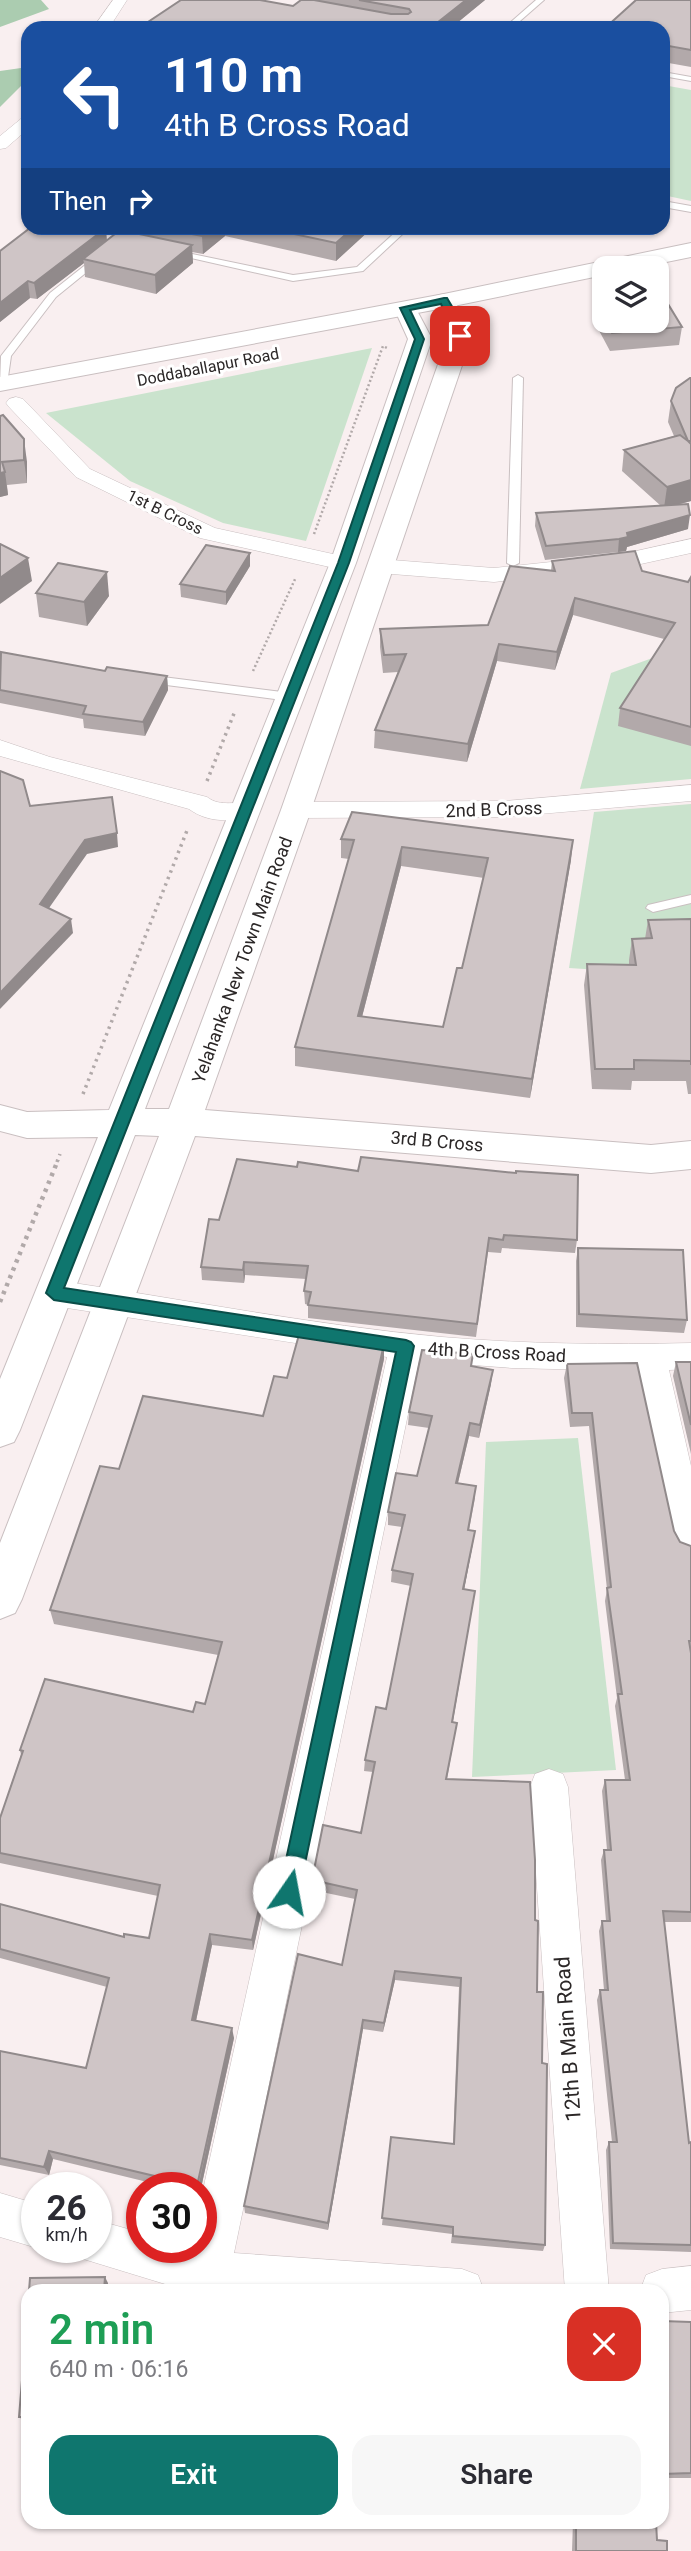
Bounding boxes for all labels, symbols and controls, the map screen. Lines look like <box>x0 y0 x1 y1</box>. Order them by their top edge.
text: 110 m <box>164 47 303 104</box>
icon: left <box>49 49 140 140</box>
text: 4th B Cross Road <box>164 106 410 144</box>
icon: right <box>121 182 159 220</box>
text: Then <box>49 186 107 216</box>
map controls <box>592 256 669 333</box>
button: layers <box>592 256 669 333</box>
pin <box>430 306 490 366</box>
icon: arrive <box>441 317 479 355</box>
street label: Doddaballapur Road <box>135 344 281 390</box>
street label: 1st B Cross <box>124 486 206 538</box>
street label: 2nd B Cross <box>445 797 543 821</box>
street label: Yelahanka New Town Main Road <box>188 834 296 1086</box>
street label: 3rd B Cross <box>390 1126 484 1156</box>
street label: 4th B Cross Road <box>427 1338 567 1366</box>
position arrow <box>252 1855 326 1929</box>
street label: 12th B Main Road <box>550 1956 586 2122</box>
speed limit sign: 30 <box>126 2172 217 2263</box>
text: 26 <box>46 2188 87 2229</box>
text: km/h <box>45 2224 88 2245</box>
text: 2 min <box>49 2305 154 2354</box>
button: close <box>567 2307 641 2381</box>
text: 640 m · 06:16 <box>49 2356 188 2383</box>
button: Exit <box>49 2435 338 2515</box>
button: Share <box>352 2435 641 2515</box>

